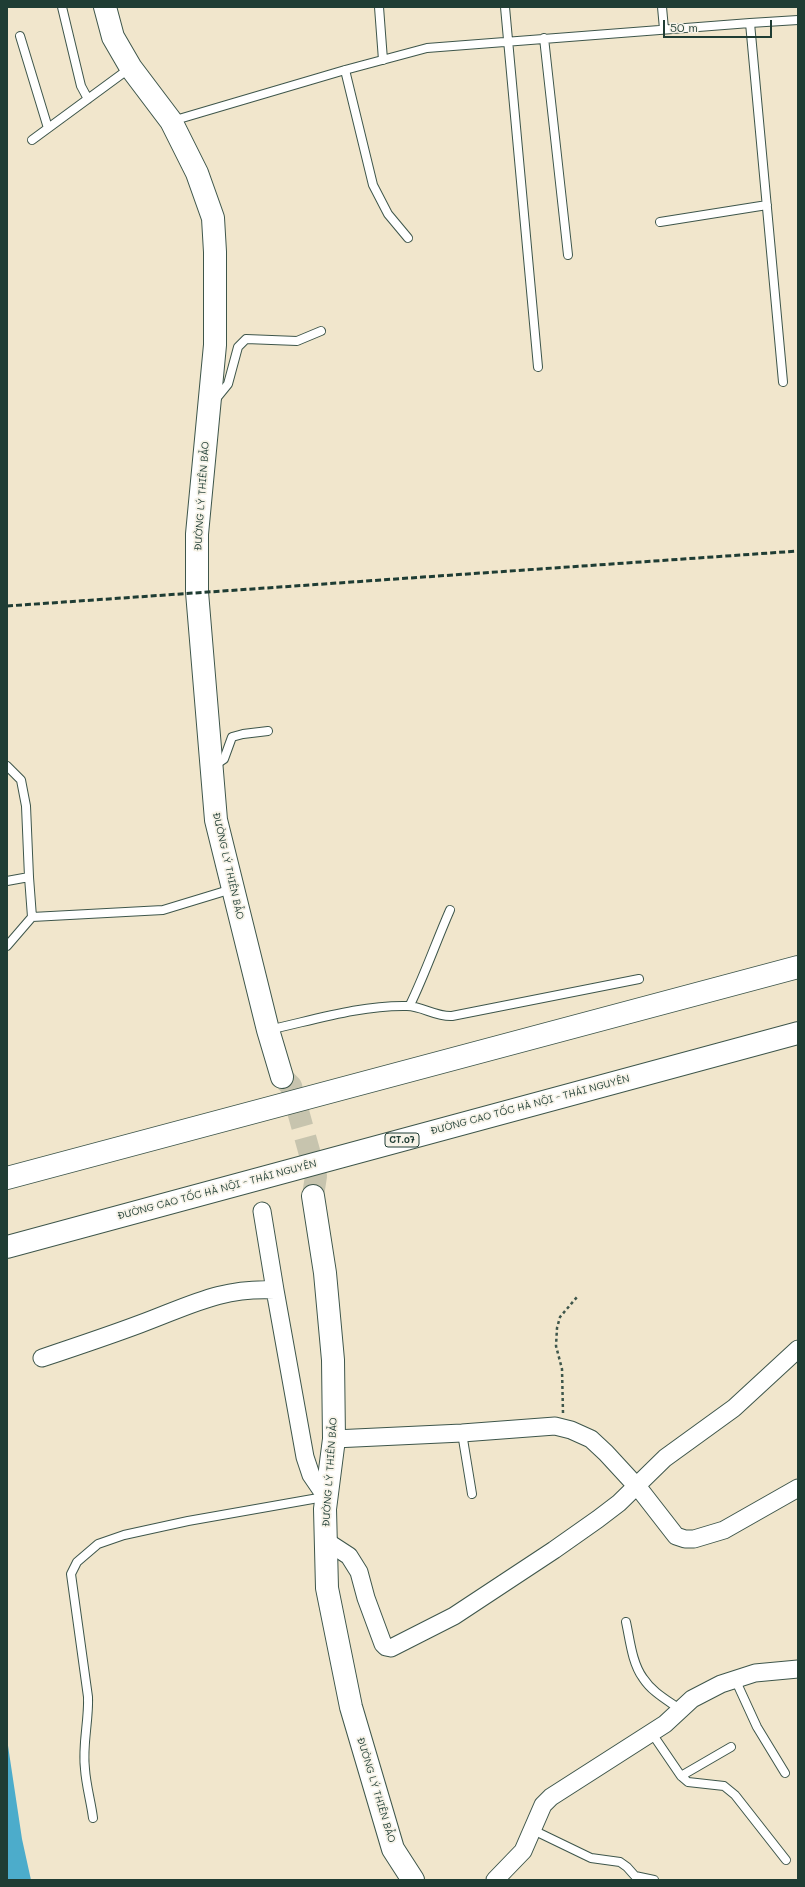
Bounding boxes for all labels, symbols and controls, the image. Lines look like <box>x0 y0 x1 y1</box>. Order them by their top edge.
scale bar <box>665 12 774 38</box>
text: 50 m <box>670 19 698 35</box>
street label: ĐƯỜNG LÝ THIÊN BẢO <box>192 441 212 551</box>
street label: ĐƯỜNG LÝ THIÊN BẢO <box>210 811 246 921</box>
street label: ĐƯỜNG CAO TỐC HÀ NỘI - THÁI NGUYÊN <box>429 1073 631 1137</box>
road number: CT.07 <box>385 1133 419 1147</box>
street label: ĐƯỜNG CAO TỐC HÀ NỘI - THÁI NGUYÊN <box>116 1158 318 1222</box>
street label: ĐƯỜNG LÝ THIÊN BẢO <box>320 1417 340 1527</box>
street label: ĐƯỜNG LÝ THIÊN BẢO <box>354 1736 398 1844</box>

